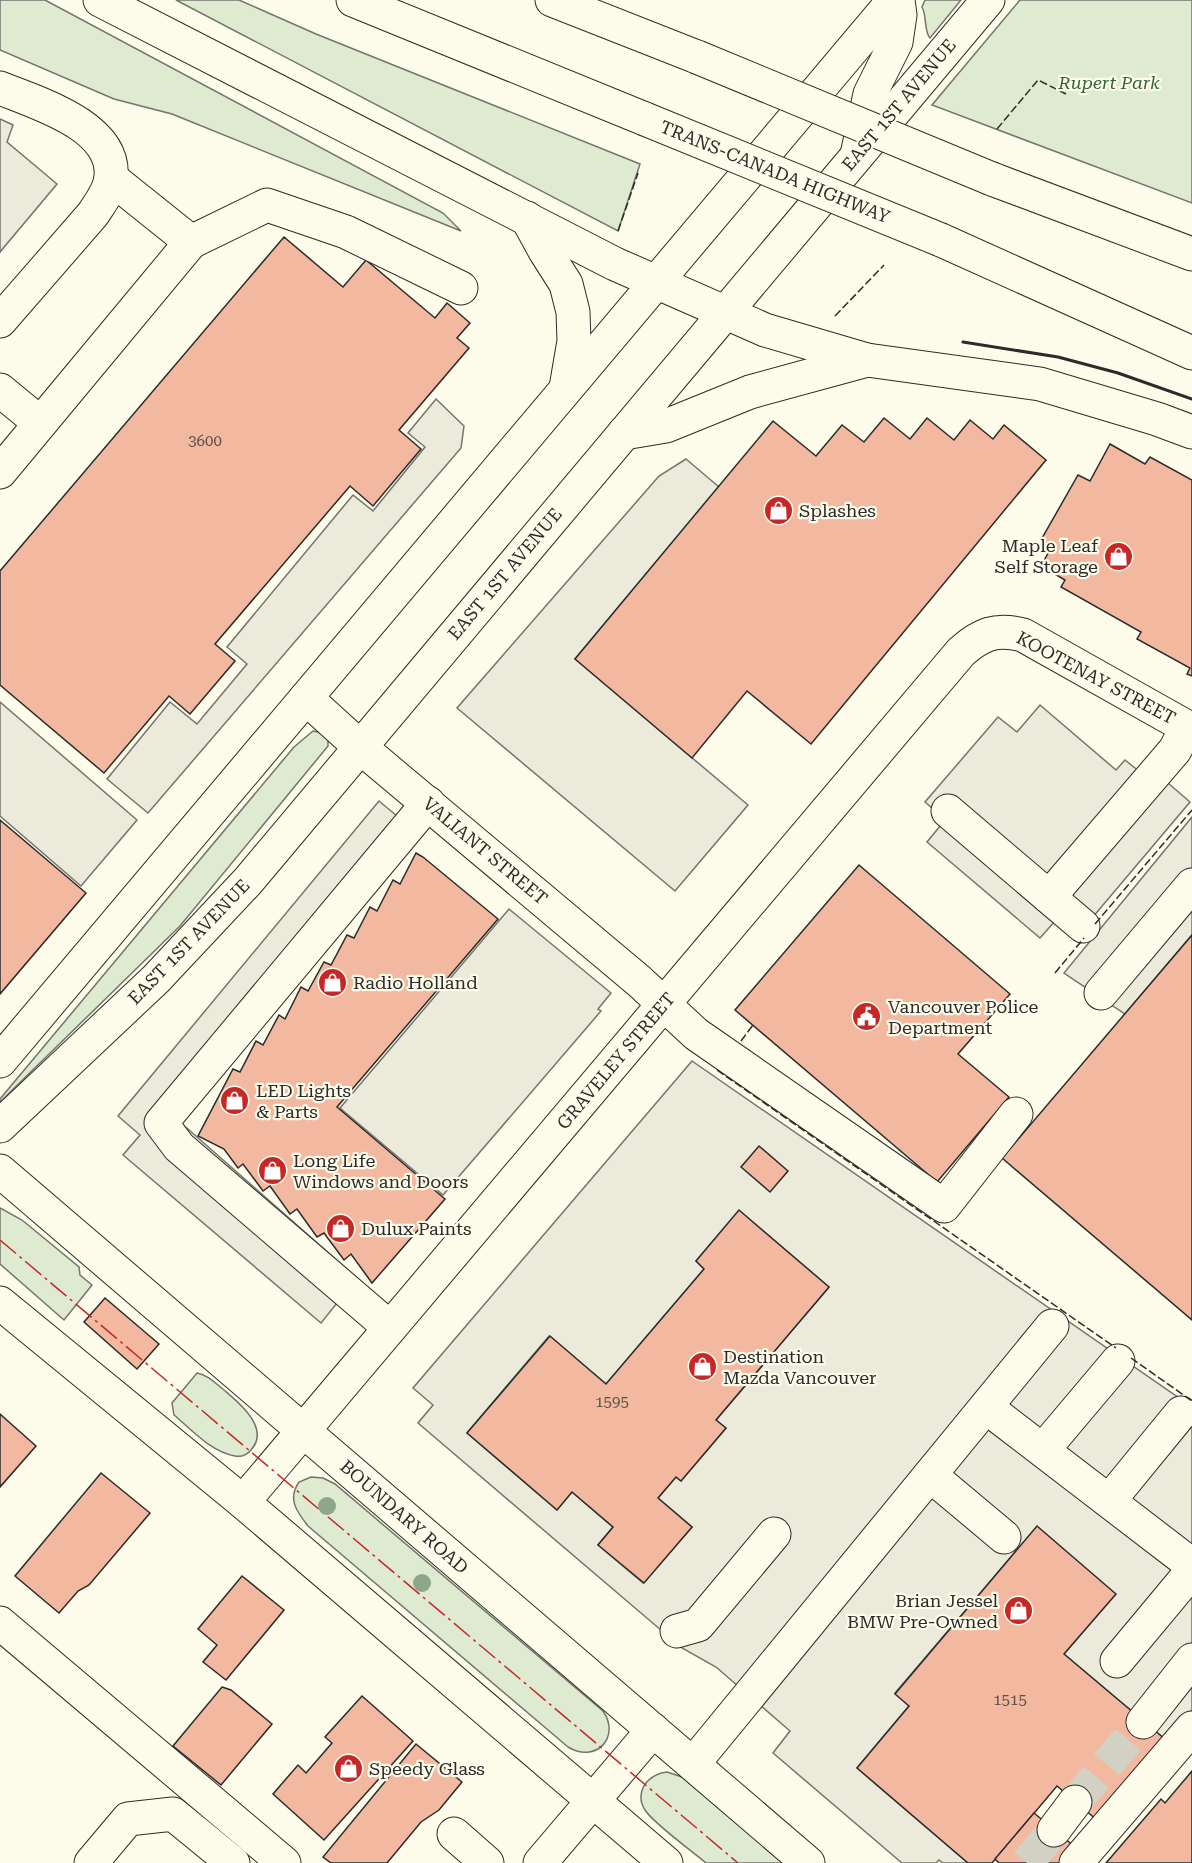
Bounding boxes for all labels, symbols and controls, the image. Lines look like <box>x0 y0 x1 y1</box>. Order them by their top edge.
street label: EAST 1ST AVENUE <box>837 34 960 175</box>
park label: Rupert Park <box>1057 72 1160 93</box>
street label: TRANS-CANADA HIGHWAY <box>657 116 894 228</box>
house number: 3600 <box>188 432 222 450</box>
shop icon: Splashes <box>762 495 794 527</box>
place label: Splashes <box>799 500 876 521</box>
street label: EAST 1ST AVENUE <box>443 503 566 644</box>
place label: Maple Leaf Self Storage <box>994 535 1099 577</box>
shop icon: Maple Leaf Self Storage <box>1103 540 1135 572</box>
street label: KOOTENAY STREET <box>1013 627 1179 728</box>
street label: VALIANT STREET <box>419 792 552 909</box>
street label: EAST 1ST AVENUE <box>124 875 254 1009</box>
shop icon: Radio Holland <box>316 967 348 999</box>
place label: Radio Holland <box>353 972 478 993</box>
street label: GRAVELEY STREET <box>552 988 679 1133</box>
place label: Vancouver Police Department <box>888 996 1039 1038</box>
public building icon: Vancouver Police Department <box>851 1001 883 1033</box>
place label: LED Lights & Parts <box>256 1080 351 1122</box>
shop icon: LED Lights & Parts <box>219 1085 251 1117</box>
place label: Long Life Windows and Doors <box>293 1150 468 1192</box>
shop icon: Long Life Windows and Doors <box>256 1155 288 1187</box>
shop icon: Dulux Paints <box>324 1213 356 1245</box>
place label: Dulux Paints <box>361 1218 471 1239</box>
place label: Destination Mazda Vancouver <box>723 1346 877 1388</box>
shop icon: Destination Mazda Vancouver <box>686 1351 718 1383</box>
house number: 1595 <box>595 1393 629 1411</box>
street label: BOUNDARY ROAD <box>336 1455 473 1578</box>
place label: Brian Jessel BMW Pre-Owned <box>847 1590 998 1632</box>
shop icon: Brian Jessel BMW Pre-Owned <box>1003 1595 1035 1627</box>
house number: 1515 <box>993 1691 1027 1709</box>
shop icon: Speedy Glass <box>332 1753 364 1785</box>
place label: Speedy Glass <box>369 1758 485 1779</box>

